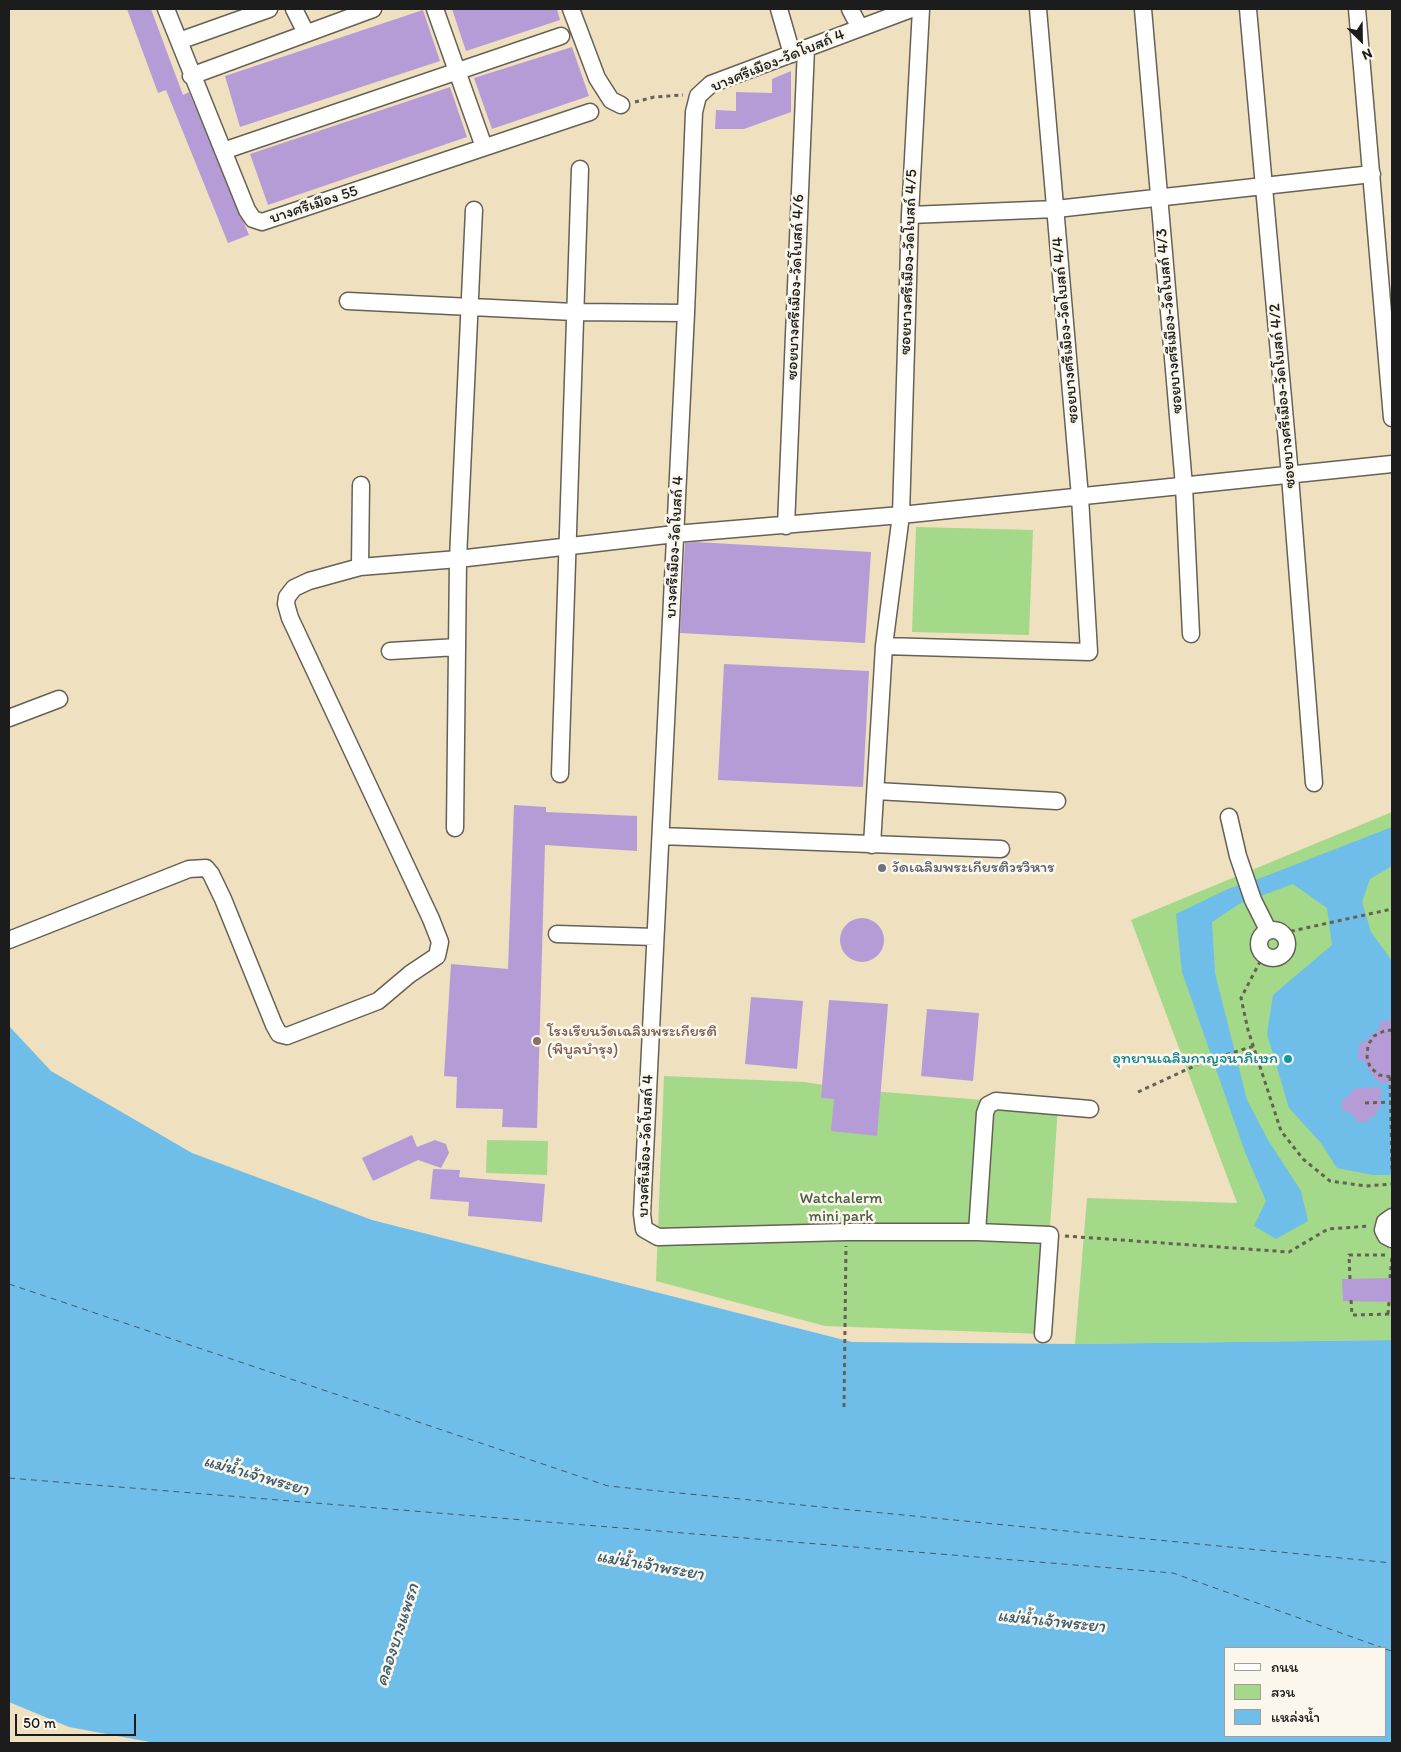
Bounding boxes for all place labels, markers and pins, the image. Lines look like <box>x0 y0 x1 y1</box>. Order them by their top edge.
place label: วัดเฉลิมพระเกียรติวรวิหาร <box>892 858 1055 878</box>
marker: วัดเฉลิมพระเกียรติวรวิหาร <box>876 862 888 874</box>
place label: โรงเรียนวัดเฉลิมพระเกียรติ (พิบูลบำรุง) <box>547 1022 717 1060</box>
marker: โรงเรียนวัดเฉลิมพระเกียรติ (พิบูลบำรุง) <box>531 1035 543 1047</box>
place label: อุทยานเฉลิมกาญจนาภิเษก <box>1113 1049 1278 1069</box>
marker: อุทยานเฉลิมกาญจนาภิเษก <box>1282 1053 1294 1065</box>

